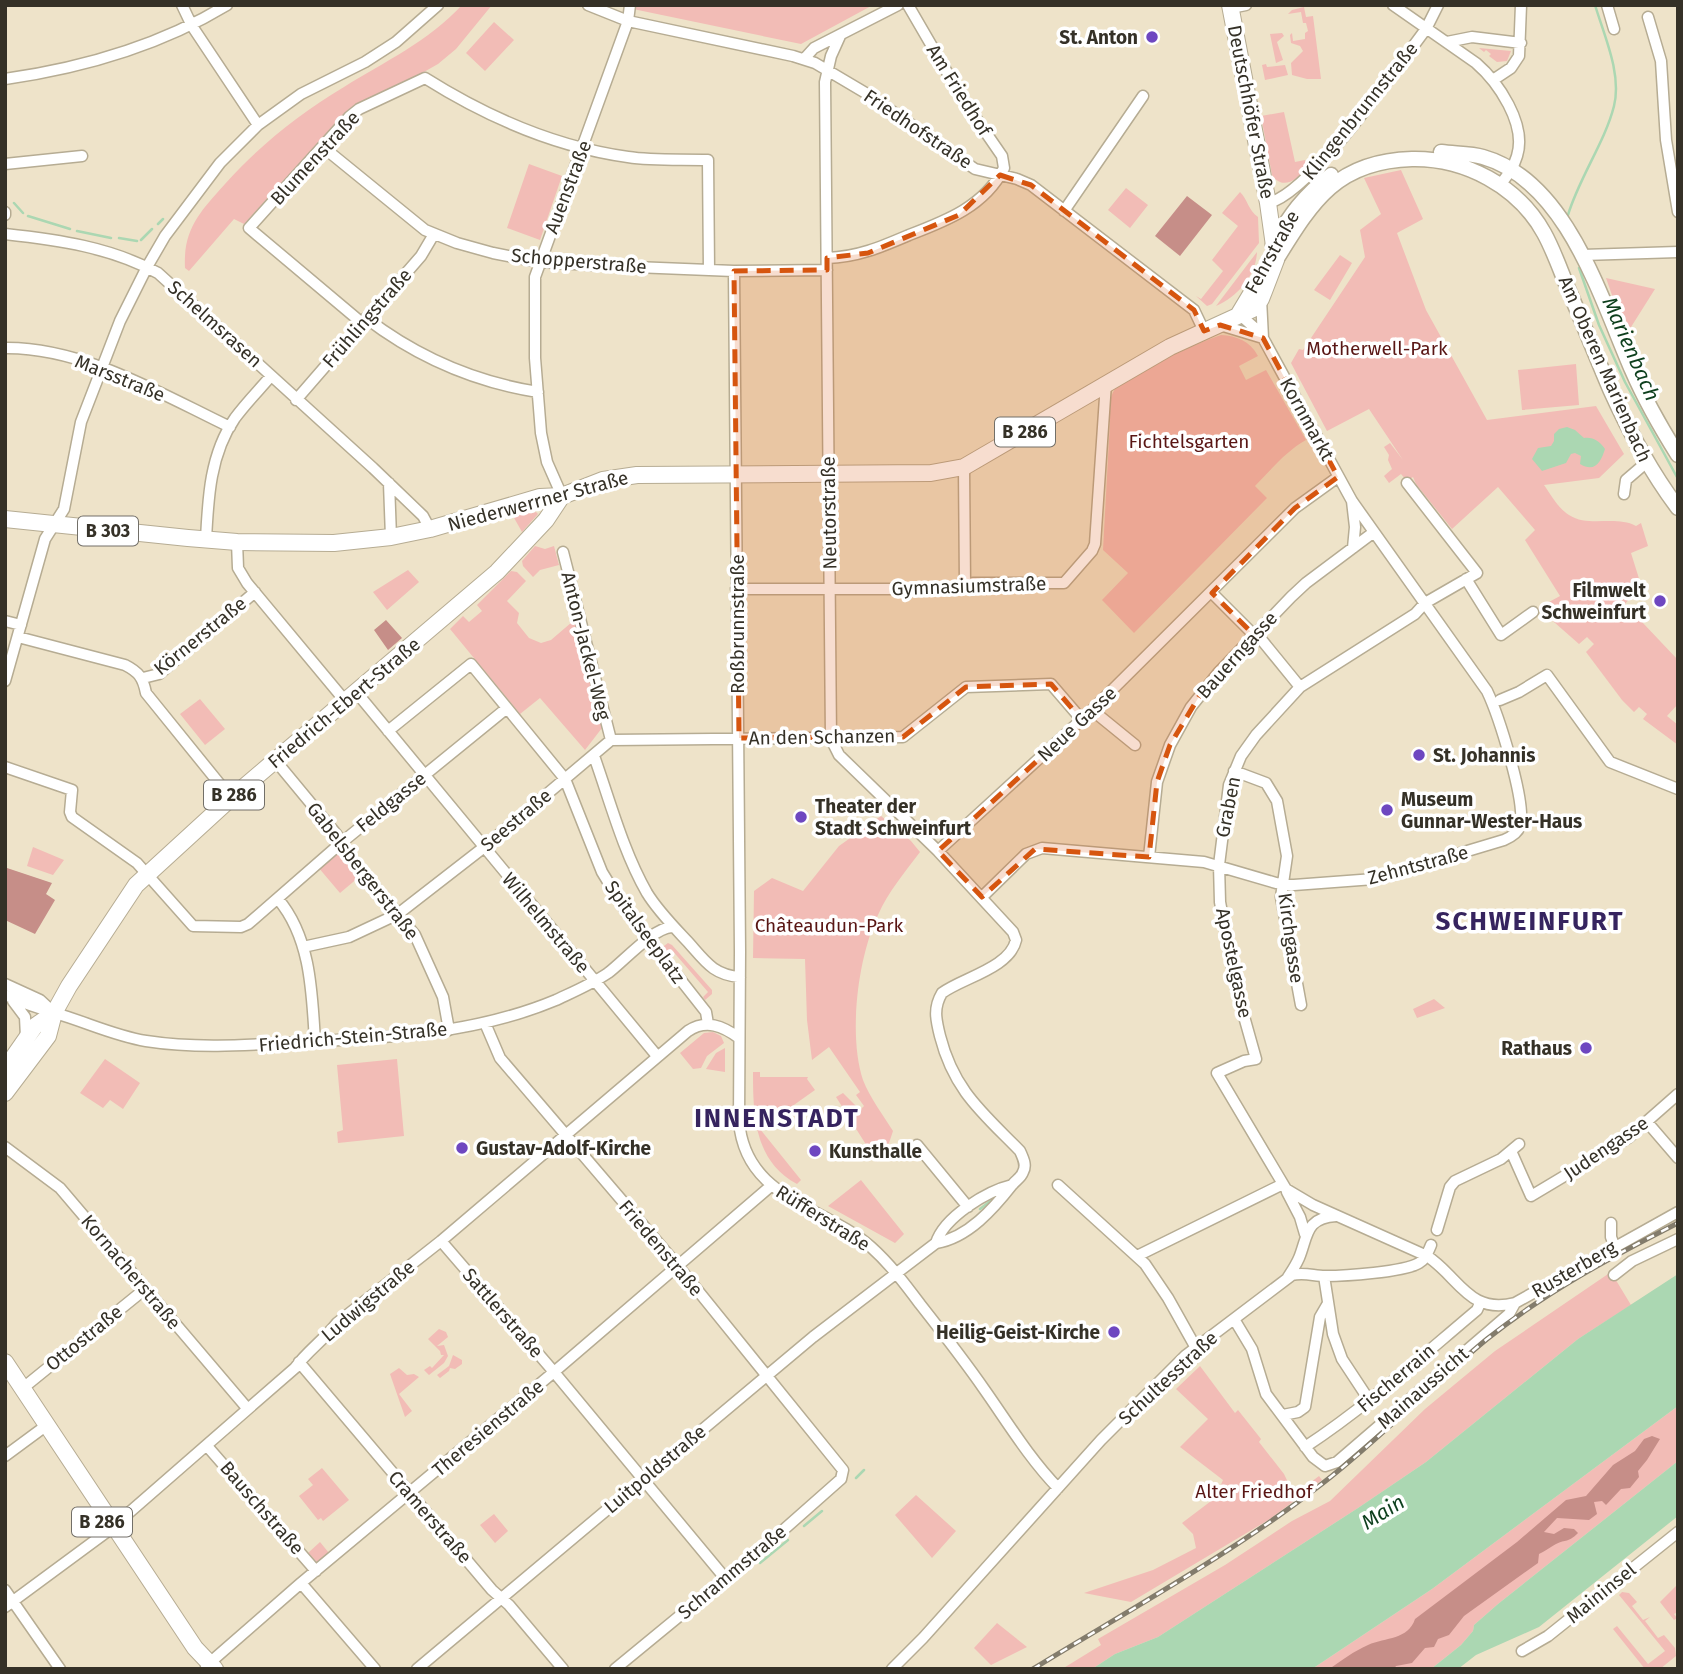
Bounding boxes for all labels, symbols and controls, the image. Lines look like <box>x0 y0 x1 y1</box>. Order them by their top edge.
street label: Deutschhöfer Straße <box>1223 23 1279 201</box>
place label: St. Anton <box>1059 26 1138 49</box>
marker: St. Anton <box>1144 29 1160 45</box>
street label: Klingenbrunnstraße <box>1297 37 1423 185</box>
street label: Am Friedhof <box>922 40 997 142</box>
street label: Friedhofstraße <box>859 84 977 174</box>
street label: Blumenstraße <box>266 106 364 210</box>
street label: Auenstraße <box>540 137 596 237</box>
street label: Fehrstraße <box>1240 206 1304 298</box>
street label: Schopperstraße <box>510 244 648 278</box>
street label: Frühlingstraße <box>318 264 416 372</box>
street label: Am Oberen Marienbach <box>1554 272 1656 466</box>
street label: Schelmsrasen <box>163 276 267 372</box>
water label: Marienbach <box>1596 293 1666 405</box>
park label: Motherwell-Park <box>1306 337 1448 360</box>
street label: Marsstraße <box>72 350 168 406</box>
street label: Kornmarkt <box>1275 374 1339 465</box>
road number: B 286 <box>995 418 1055 446</box>
park label: Fichtelsgarten <box>1129 430 1249 453</box>
street label: Neutorstraße <box>817 456 841 570</box>
street label: Niederwerrner Straße <box>445 466 631 536</box>
road number: B 303 <box>78 516 138 546</box>
street label: Roßbrunnstraße <box>726 554 749 694</box>
street label: Anton-Jackel-Weg <box>556 569 616 723</box>
street label: Gymnasiumstraße <box>891 572 1047 600</box>
place label: Filmwelt Schweinfurt <box>1541 579 1647 624</box>
street label: Körnerstraße <box>149 592 251 680</box>
marker: Filmwelt Schweinfurt <box>1652 593 1668 609</box>
street label: Bauerngasse <box>1192 607 1282 703</box>
street label: Friedrich-Ebert-Straße <box>263 633 425 773</box>
street label: Neue Gasse <box>1033 682 1121 766</box>
street label: An den Schanzen <box>748 724 896 750</box>
place label: St. Johannis <box>1433 744 1535 767</box>
marker: St. Johannis <box>1411 747 1427 763</box>
street label: Feldgasse <box>351 767 431 837</box>
street label: Graben <box>1211 774 1245 840</box>
road number: B 286 <box>204 780 264 810</box>
street label: Seestraße <box>476 784 556 856</box>
place label: Museum Gunnar-Wester-Haus <box>1401 788 1582 833</box>
place label: Theater der Stadt Schweinfurt <box>815 795 972 840</box>
street label: Gabelsbergerstraße <box>302 798 424 944</box>
marker: Museum Gunnar-Wester-Haus <box>1379 802 1395 818</box>
marker: Theater der Stadt Schweinfurt <box>793 809 809 825</box>
street label: Zehntstraße <box>1365 841 1471 889</box>
street label: Wilhelmstraße <box>497 868 595 978</box>
street label: Spitalseeplatz <box>600 876 690 988</box>
street label: Kirchgasse <box>1273 891 1309 985</box>
street label: Apostelgasse <box>1211 906 1257 1020</box>
district label: SCHWEINFURT <box>1436 906 1624 937</box>
park label: Châteaudun-Park <box>755 914 904 937</box>
street label: Friedrich-Stein-Straße <box>258 1017 448 1057</box>
place label: Rathaus <box>1501 1037 1572 1060</box>
marker: Rathaus <box>1578 1040 1594 1056</box>
district label: INNENSTADT <box>694 1103 860 1134</box>
street label: Judengasse <box>1559 1111 1653 1185</box>
place label: Gustav-Adolf-Kirche <box>476 1137 651 1160</box>
marker: Gustav-Adolf-Kirche <box>454 1140 470 1156</box>
place label: Kunsthalle <box>829 1140 922 1163</box>
marker: Kunsthalle <box>807 1143 823 1159</box>
street label: Rüfferstraße <box>772 1180 874 1256</box>
street label: Friedenstraße <box>614 1195 708 1301</box>
street label: Kornacherstraße <box>76 1210 186 1334</box>
street label: Rusterberg <box>1527 1235 1621 1303</box>
street label: Ludwigstraße <box>317 1255 419 1347</box>
street label: Sattlerstraße <box>458 1263 548 1363</box>
street label: Ottostraße <box>41 1300 127 1376</box>
place label: Heilig-Geist-Kirche <box>936 1321 1100 1344</box>
marker: Heilig-Geist-Kirche <box>1106 1324 1122 1340</box>
street label: Schultesstraße <box>1114 1326 1222 1430</box>
street label: Fischerrain <box>1352 1339 1440 1417</box>
street label: Mainaussicht <box>1373 1342 1473 1434</box>
street label: Theresienstraße <box>428 1375 548 1481</box>
street label: Luitpoldstraße <box>599 1420 711 1518</box>
street label: Bauschstraße <box>215 1457 309 1559</box>
street label: Cramerstraße <box>383 1466 477 1568</box>
park label: Alter Friedhof <box>1195 1480 1314 1503</box>
water label: Main <box>1357 1489 1409 1535</box>
road number: B 286 <box>72 1507 132 1536</box>
street label: Schrammstraße <box>673 1520 791 1624</box>
street label: Maininsel <box>1562 1558 1641 1628</box>

